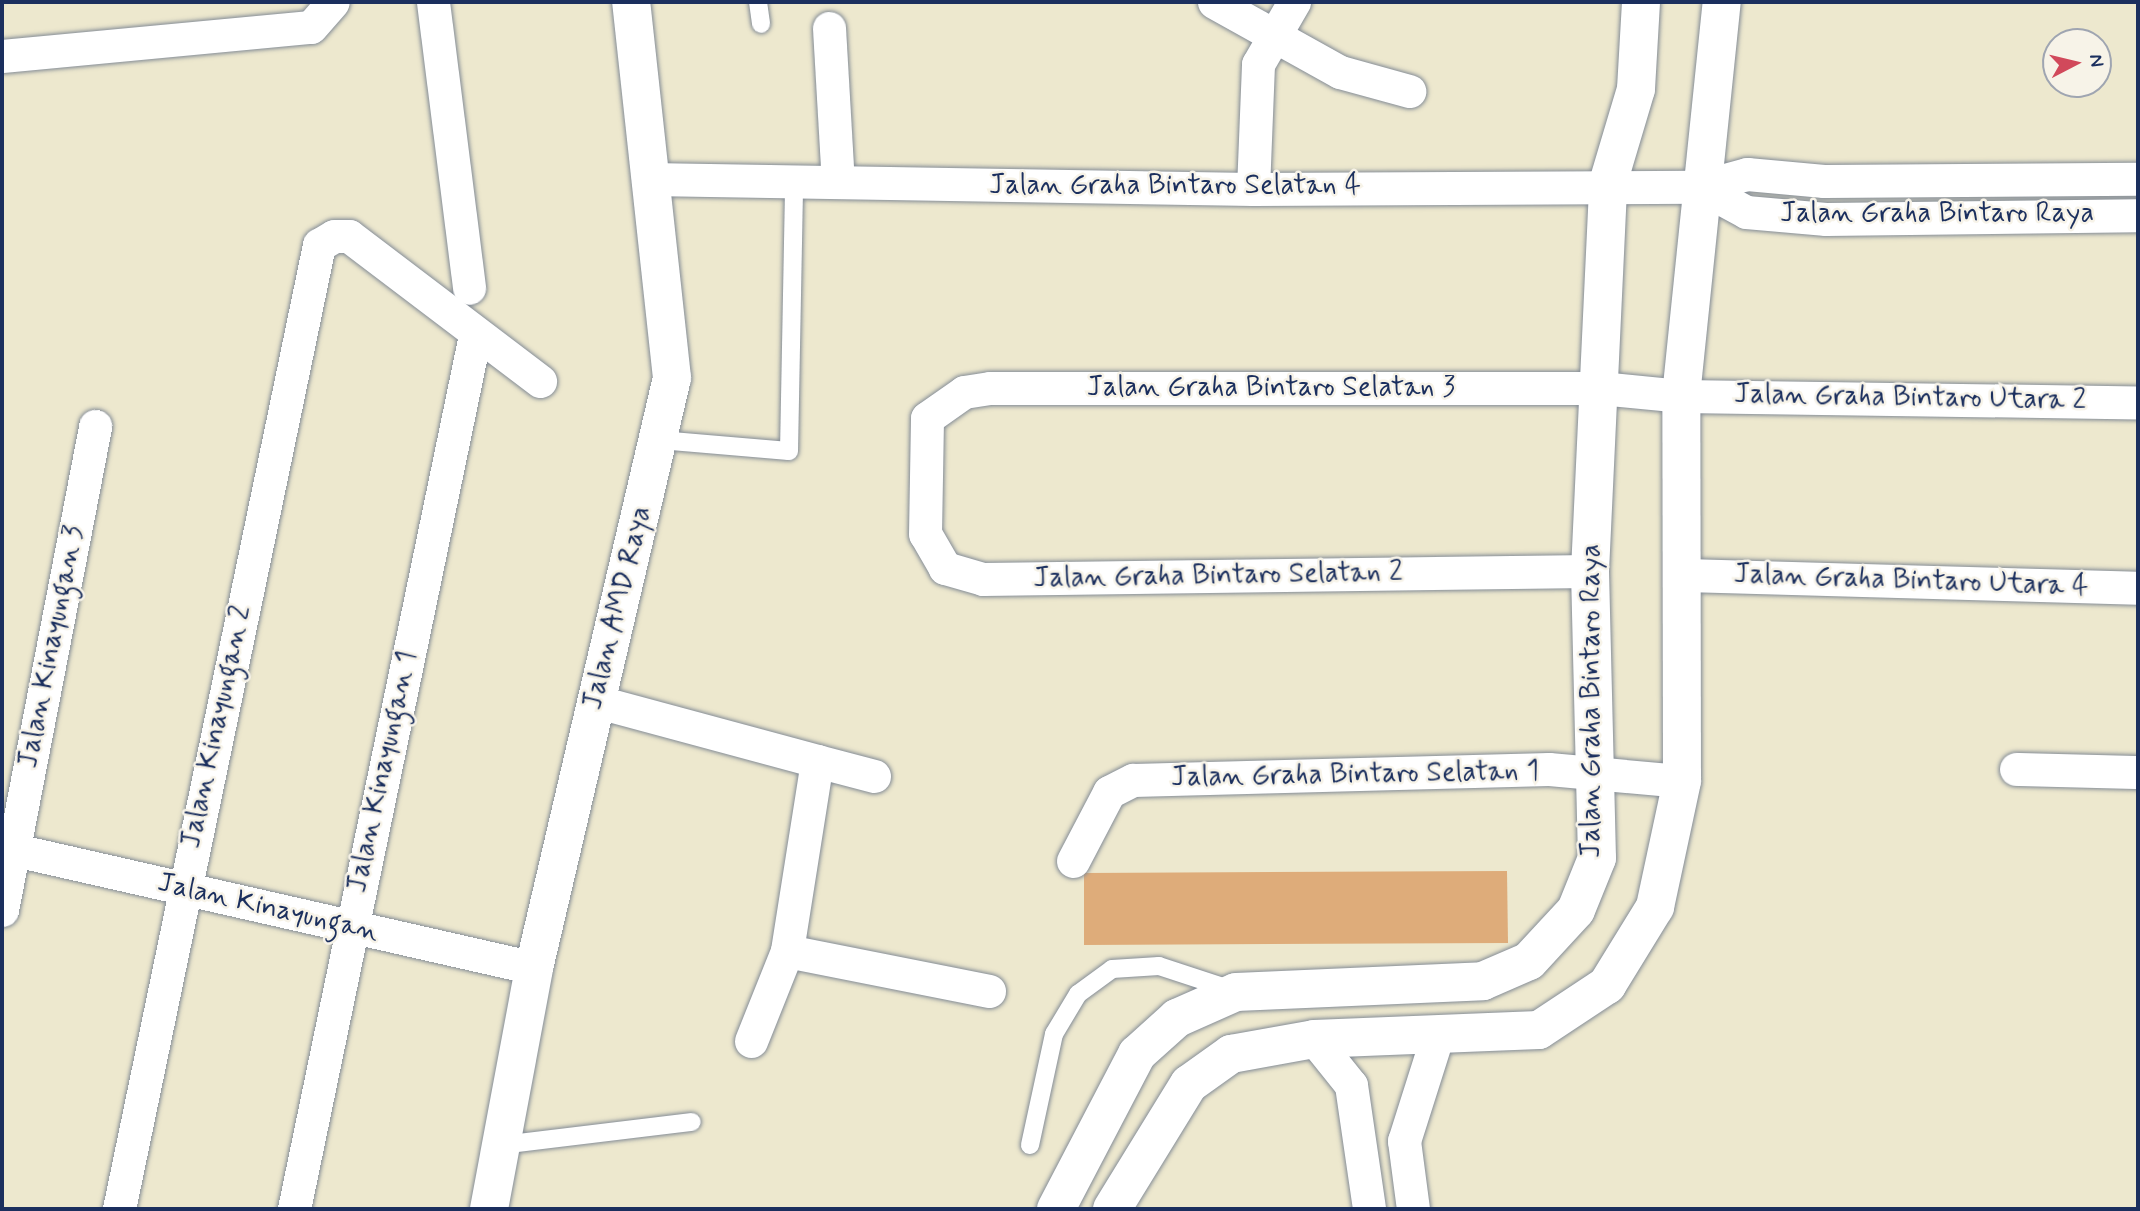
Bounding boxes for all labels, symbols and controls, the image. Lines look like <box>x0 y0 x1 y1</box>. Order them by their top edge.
north arrow <box>2042 28 2112 98</box>
text: N <box>2083 53 2110 68</box>
street label: Jalan Graha Bintaro Selatan 4 <box>990 169 1360 203</box>
street label: Jalan Graha Bintaro Raya <box>1780 197 2094 231</box>
street label: Jalan Graha Bintaro Selatan 3 <box>1088 371 1454 405</box>
street label: Jalan Graha Bintaro Utara 2 <box>1734 378 2086 418</box>
street label: Jalan AMD Raya <box>577 503 659 713</box>
street label: Jalan Kinayungan 3 <box>12 522 92 772</box>
street label: Jalan Graha Bintaro Raya <box>1575 544 1609 858</box>
street label: Jalan Graha Bintaro Selatan 2 <box>1034 556 1402 596</box>
street label: Jalan Graha Bintaro Utara 4 <box>1734 558 2088 604</box>
street label: Jalan Kinayungan 2 <box>175 602 259 852</box>
street label: Jalan Kinayungan 1 <box>341 647 425 897</box>
street label: Jalan Graha Bintaro Selatan 1 <box>1171 755 1539 795</box>
street label: Jalan Kinayungan <box>153 866 383 950</box>

